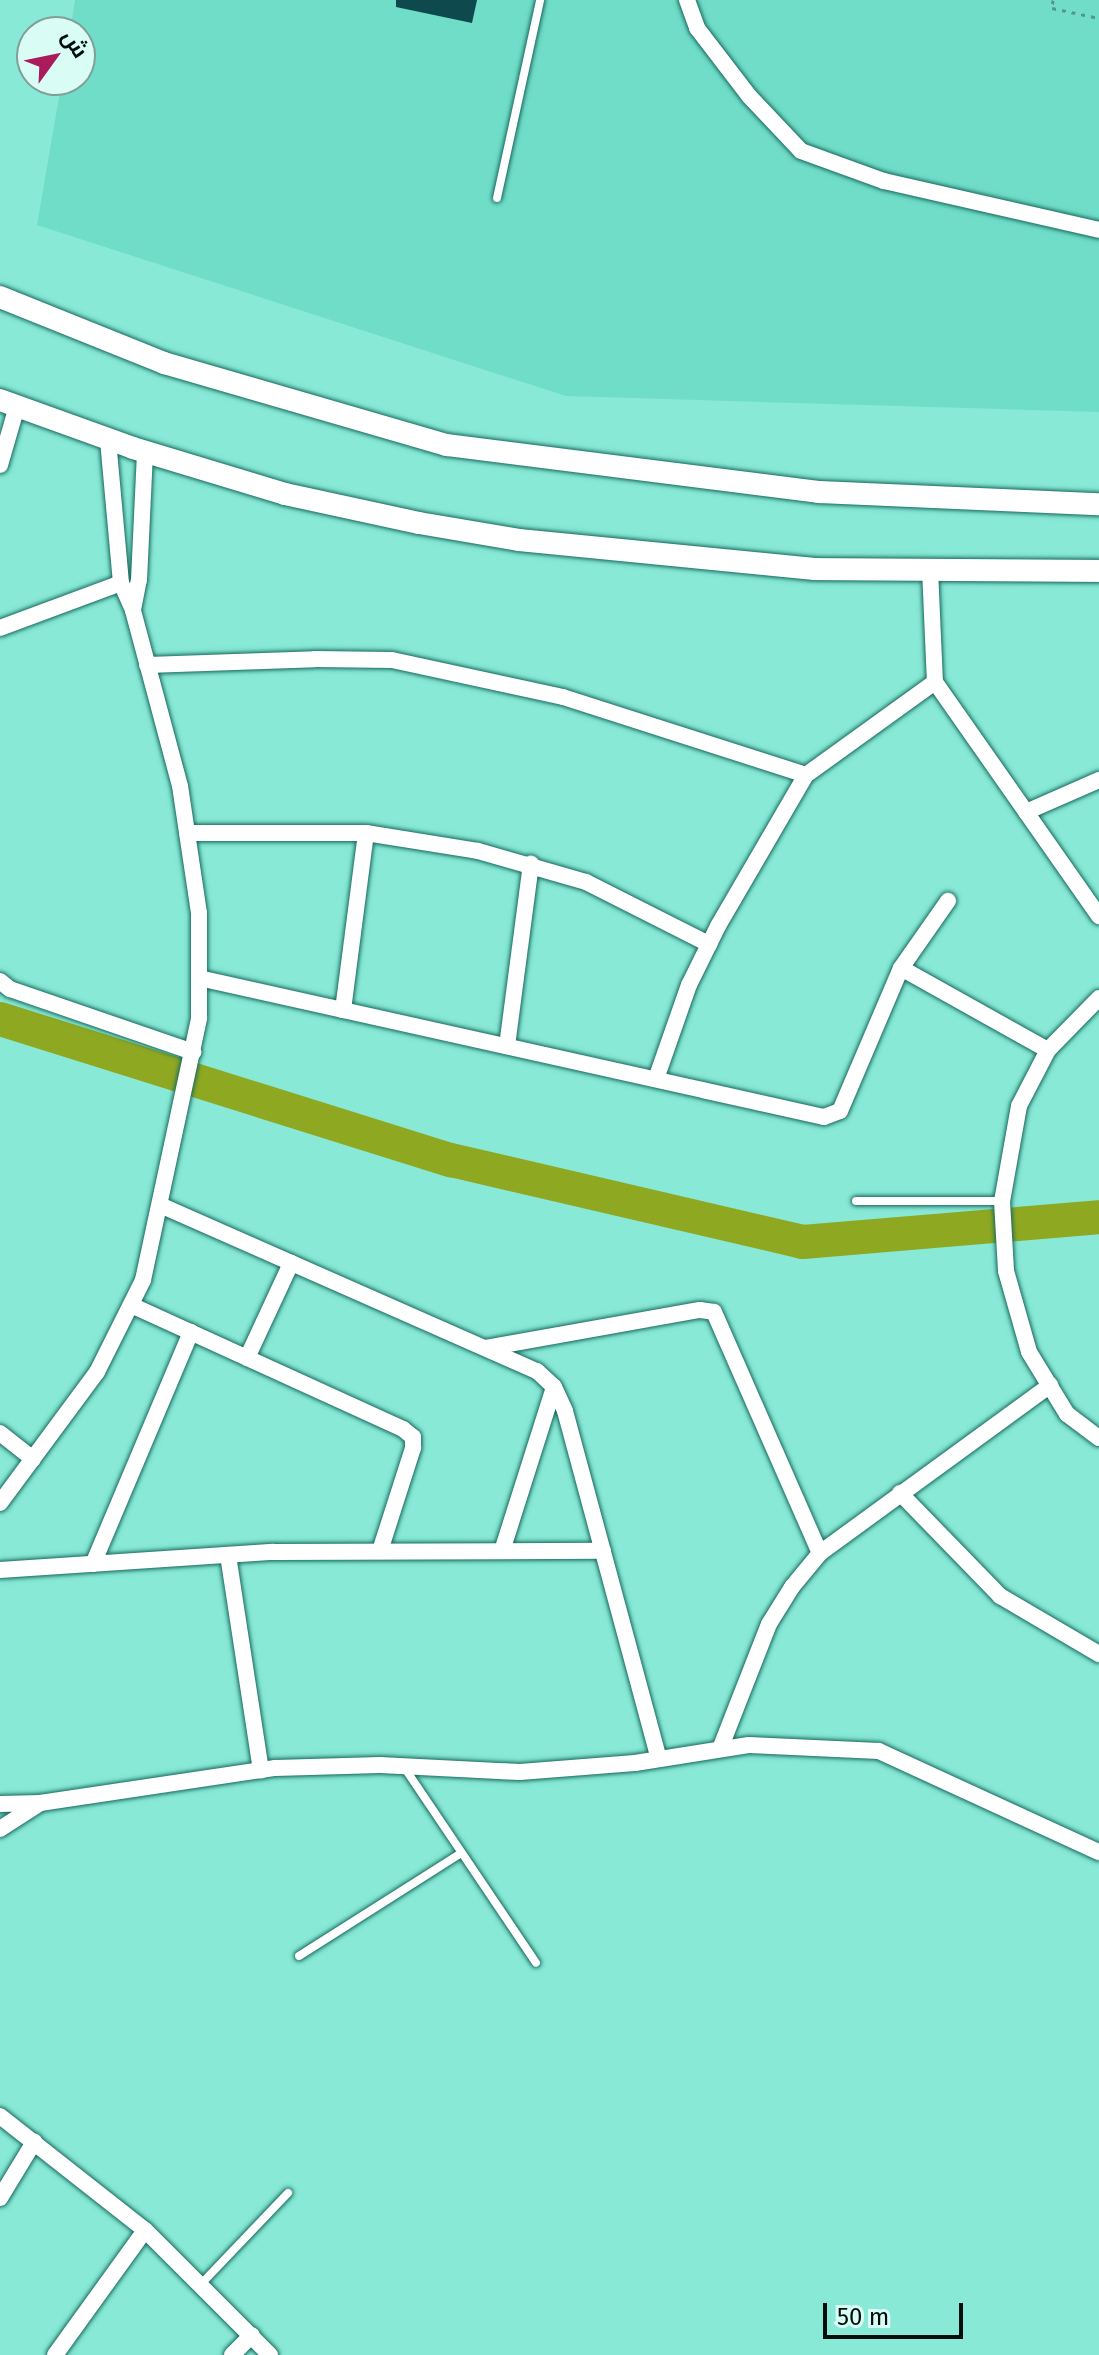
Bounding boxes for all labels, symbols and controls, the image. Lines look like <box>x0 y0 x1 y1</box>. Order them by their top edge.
north arrow <box>16 16 96 96</box>
text: ش <box>56 25 94 63</box>
scale bar <box>827 2287 967 2337</box>
text: 50 m <box>837 2303 889 2331</box>

